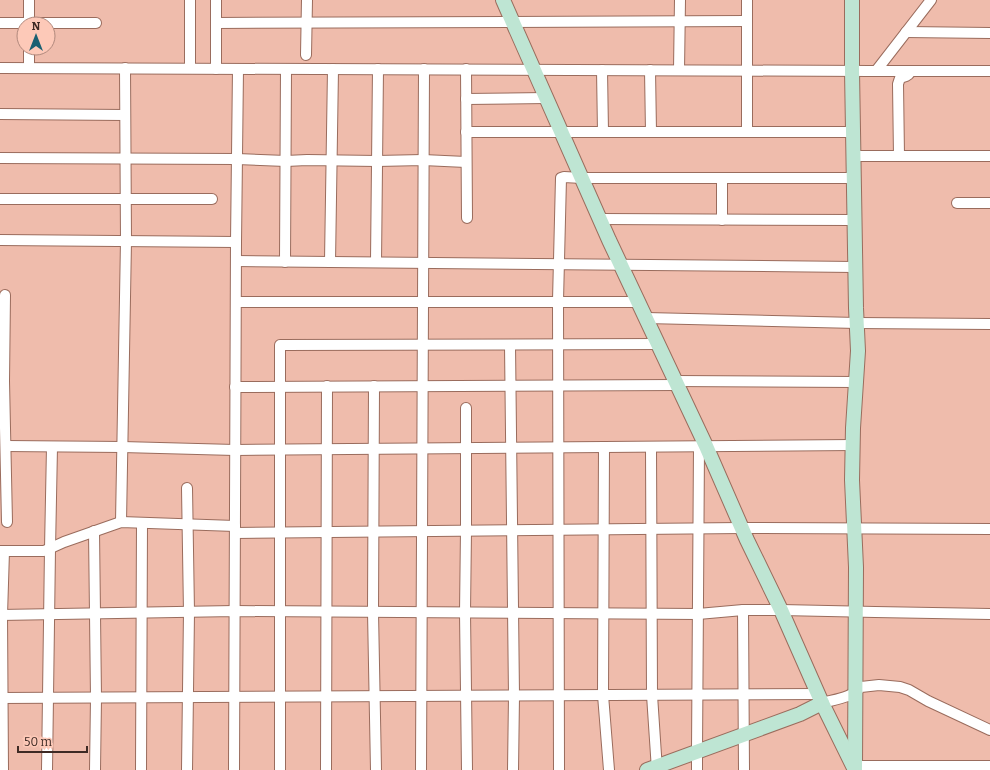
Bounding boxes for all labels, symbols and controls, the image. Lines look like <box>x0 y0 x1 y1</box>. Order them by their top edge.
north arrow <box>16 16 56 56</box>
text: N <box>32 20 41 33</box>
scale bar <box>18 728 87 754</box>
text: 50 m <box>24 735 53 749</box>

